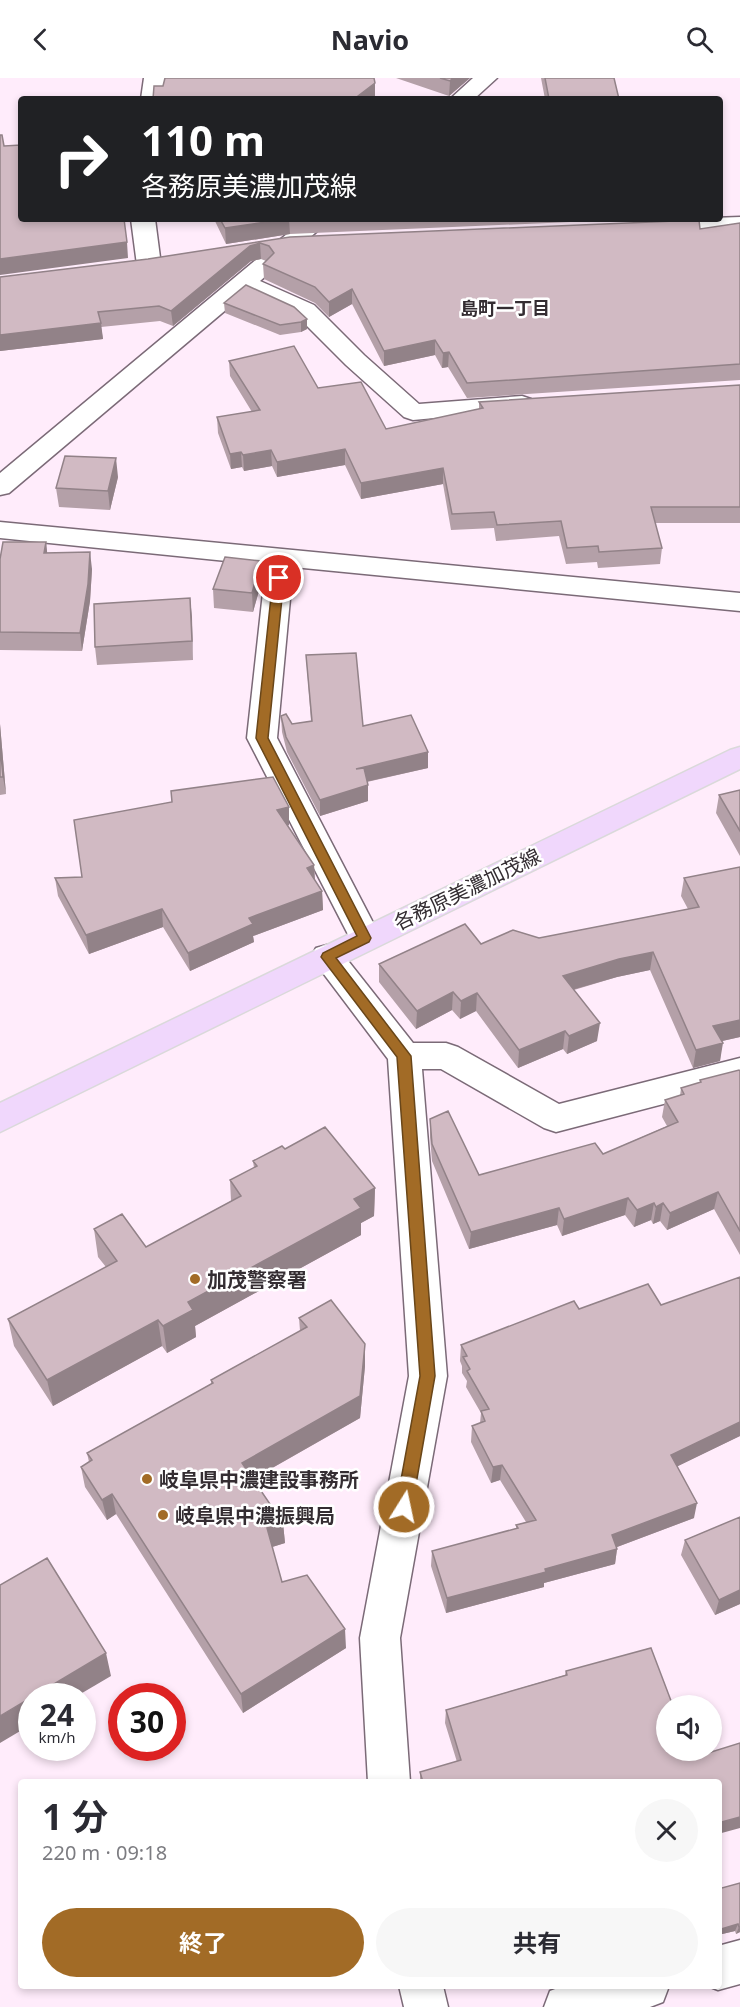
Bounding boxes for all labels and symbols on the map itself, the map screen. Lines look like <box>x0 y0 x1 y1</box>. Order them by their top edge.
district label: 島町一丁目 <box>460 296 550 320</box>
pin <box>253 552 304 603</box>
street label: 各務原美濃加茂線 <box>389 842 545 936</box>
place label: 加茂警察署 <box>207 1266 307 1293</box>
marker: 加茂警察署 <box>188 1272 202 1286</box>
place label: 岐阜県中濃建設事務所 <box>159 1466 359 1493</box>
marker: 岐阜県中濃建設事務所 <box>140 1472 154 1486</box>
position arrow <box>372 1475 436 1539</box>
place label: 岐阜県中濃振興局 <box>175 1502 335 1529</box>
marker: 岐阜県中濃振興局 <box>156 1508 170 1522</box>
speed limit sign: 30 <box>108 1683 186 1761</box>

